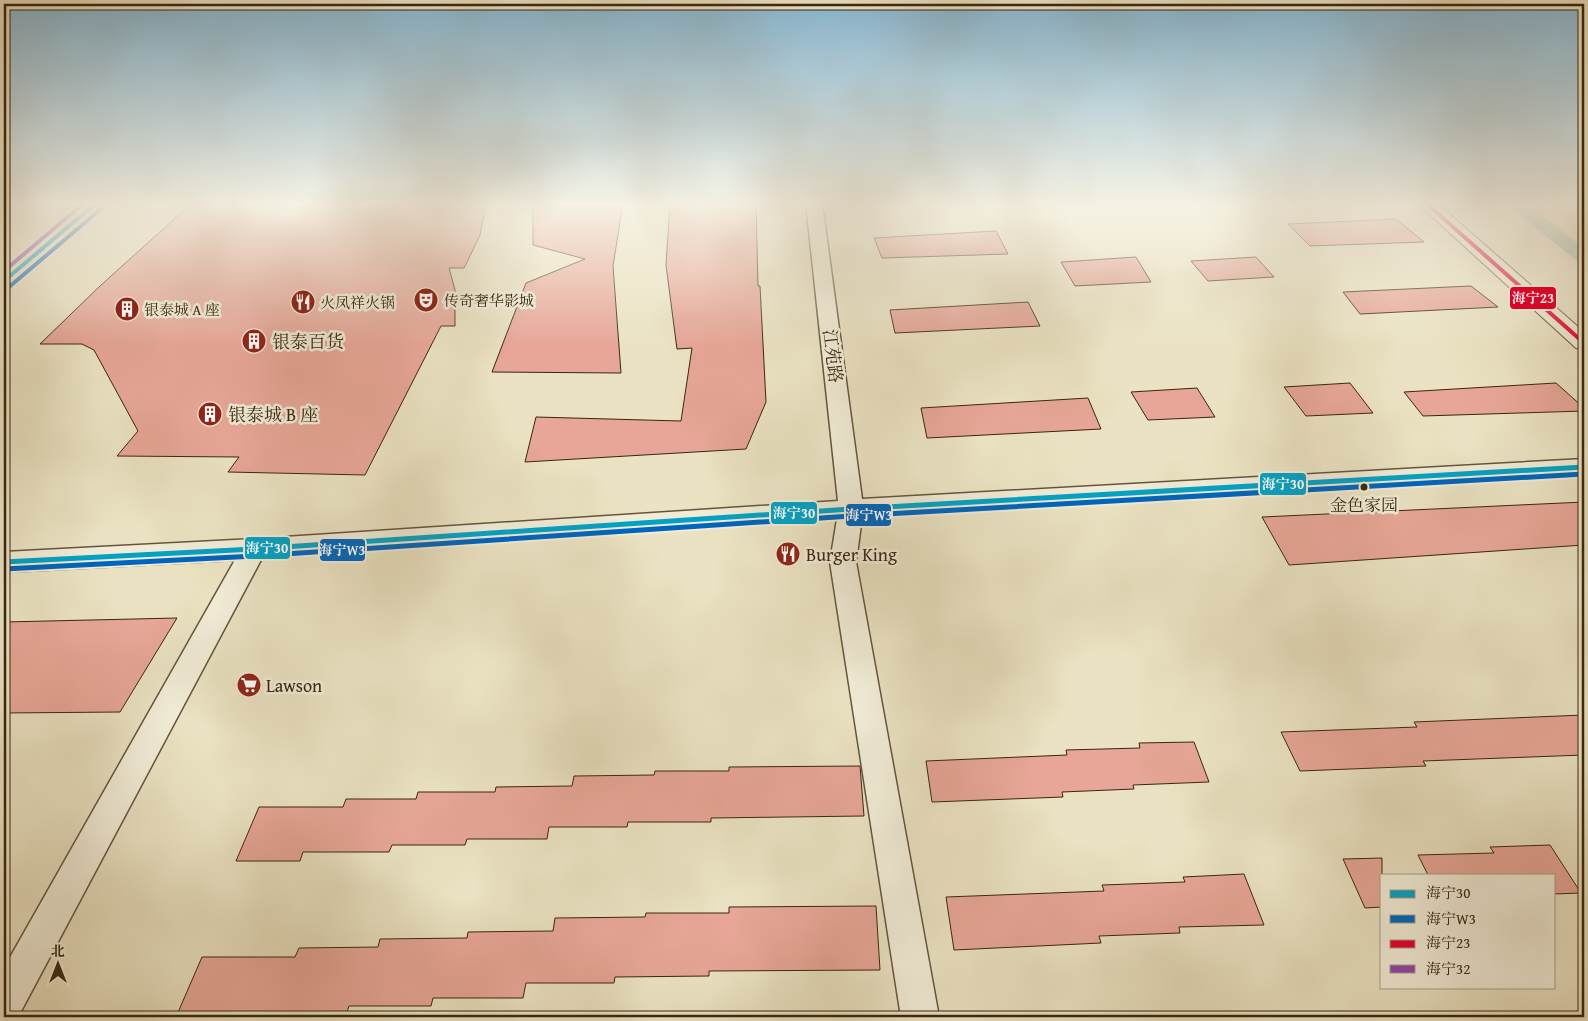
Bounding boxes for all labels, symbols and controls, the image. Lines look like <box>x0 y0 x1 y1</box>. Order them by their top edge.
line badge: 海宁23 <box>1509 286 1557 310</box>
theatre icon: 传奇奢华影城 <box>413 287 439 313</box>
text: 海宁23 <box>1512 288 1554 308</box>
restaurant icon: 火凤祥火锅 <box>290 289 316 315</box>
place label: 传奇奢华影城 <box>444 290 534 311</box>
place label: 火凤祥火锅 <box>320 292 395 313</box>
building icon: 银泰城 A 座 <box>114 296 140 322</box>
place label: 银泰城 A 座 <box>144 299 220 320</box>
building icon: 银泰百货 <box>241 328 267 354</box>
place label: 银泰百货 <box>272 328 344 355</box>
street label: 江苑路 <box>816 328 850 384</box>
building icon: 银泰城 B 座 <box>197 401 223 427</box>
place label: 银泰城 B 座 <box>228 401 318 428</box>
line badge: 海宁30 <box>1259 472 1307 496</box>
text: 海宁30 <box>1262 474 1304 494</box>
marker: 金色家园 <box>1359 482 1369 492</box>
place label: 金色家园 <box>1330 492 1398 517</box>
line badge: 海宁30 <box>770 501 818 525</box>
text: 海宁30 <box>773 503 815 523</box>
line badge: 海宁W3 <box>845 503 892 527</box>
text: 海宁W3 <box>845 505 893 525</box>
line badge: 海宁30 <box>244 536 291 560</box>
text: 海宁30 <box>246 538 288 558</box>
line badge: 海宁W3 <box>319 538 366 562</box>
text: 海宁W3 <box>318 540 366 560</box>
restaurant icon: Burger King <box>775 541 801 567</box>
place label: Burger King <box>806 541 897 568</box>
supermarket icon: Lawson <box>236 672 262 698</box>
place label: Lawson <box>266 672 322 699</box>
legend <box>1380 874 1556 988</box>
text: 海宁30 <box>1426 882 1470 903</box>
text: 海宁W3 <box>1426 908 1476 929</box>
text: 海宁23 <box>1426 932 1470 953</box>
north arrow <box>32 938 82 988</box>
text: 北 <box>51 941 65 961</box>
text: 海宁32 <box>1426 958 1470 979</box>

